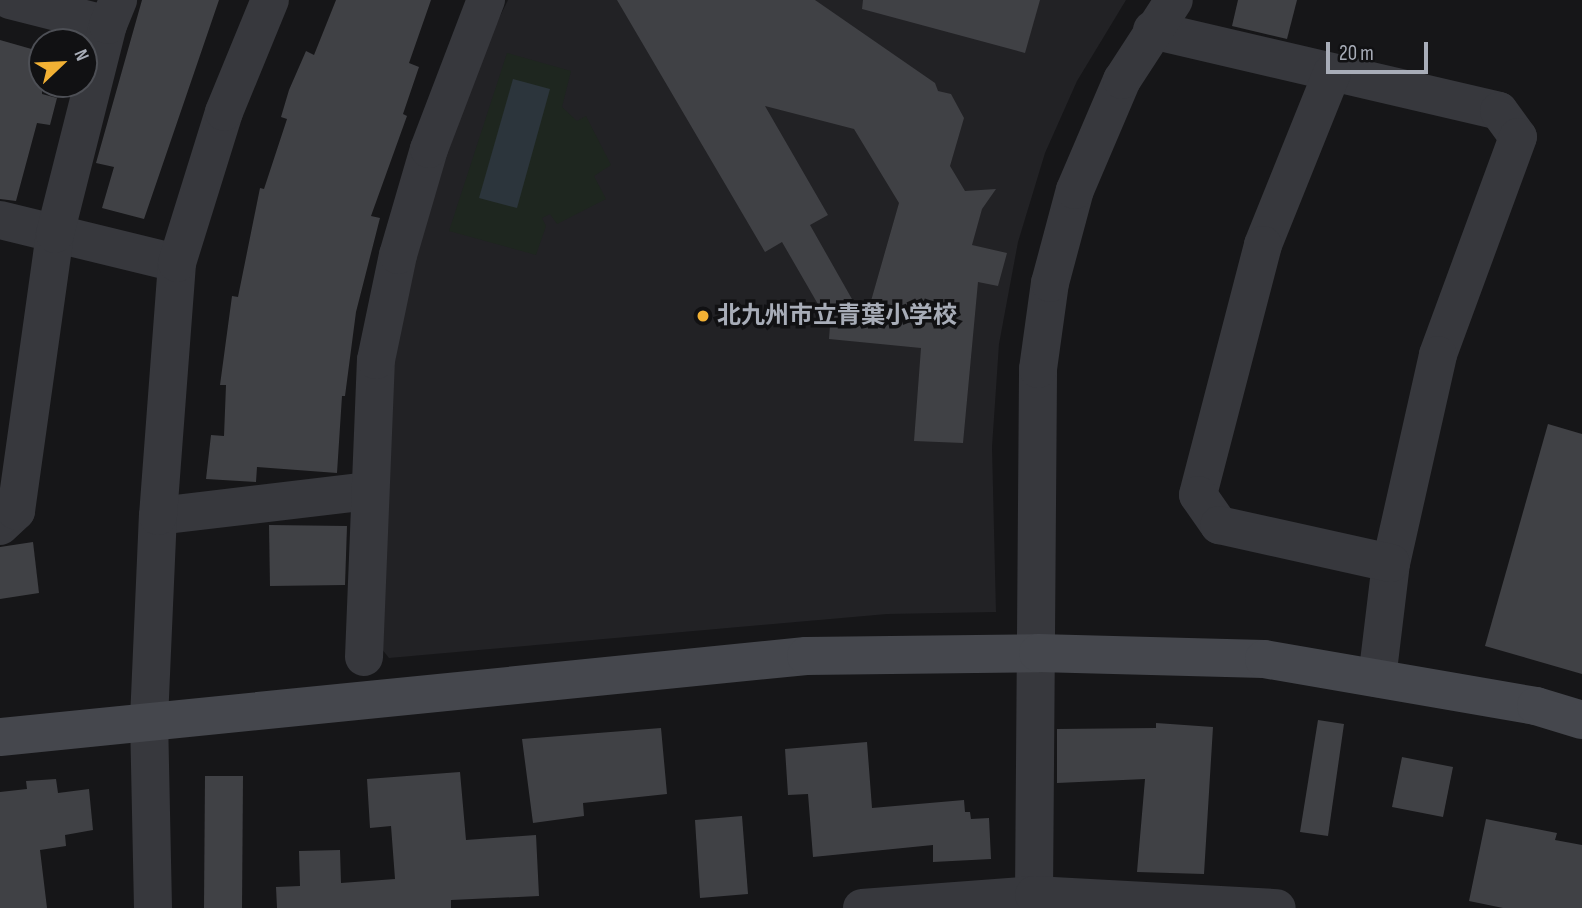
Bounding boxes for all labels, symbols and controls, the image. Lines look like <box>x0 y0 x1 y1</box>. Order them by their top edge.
north arrow <box>28 28 98 98</box>
scale bar <box>1330 28 1432 72</box>
text: 20 m <box>1339 41 1374 66</box>
text: N <box>68 46 94 65</box>
place label: 北九州市立青葉小学校 <box>717 302 957 330</box>
marker: 北九州市立青葉小学校 <box>695 308 711 324</box>

